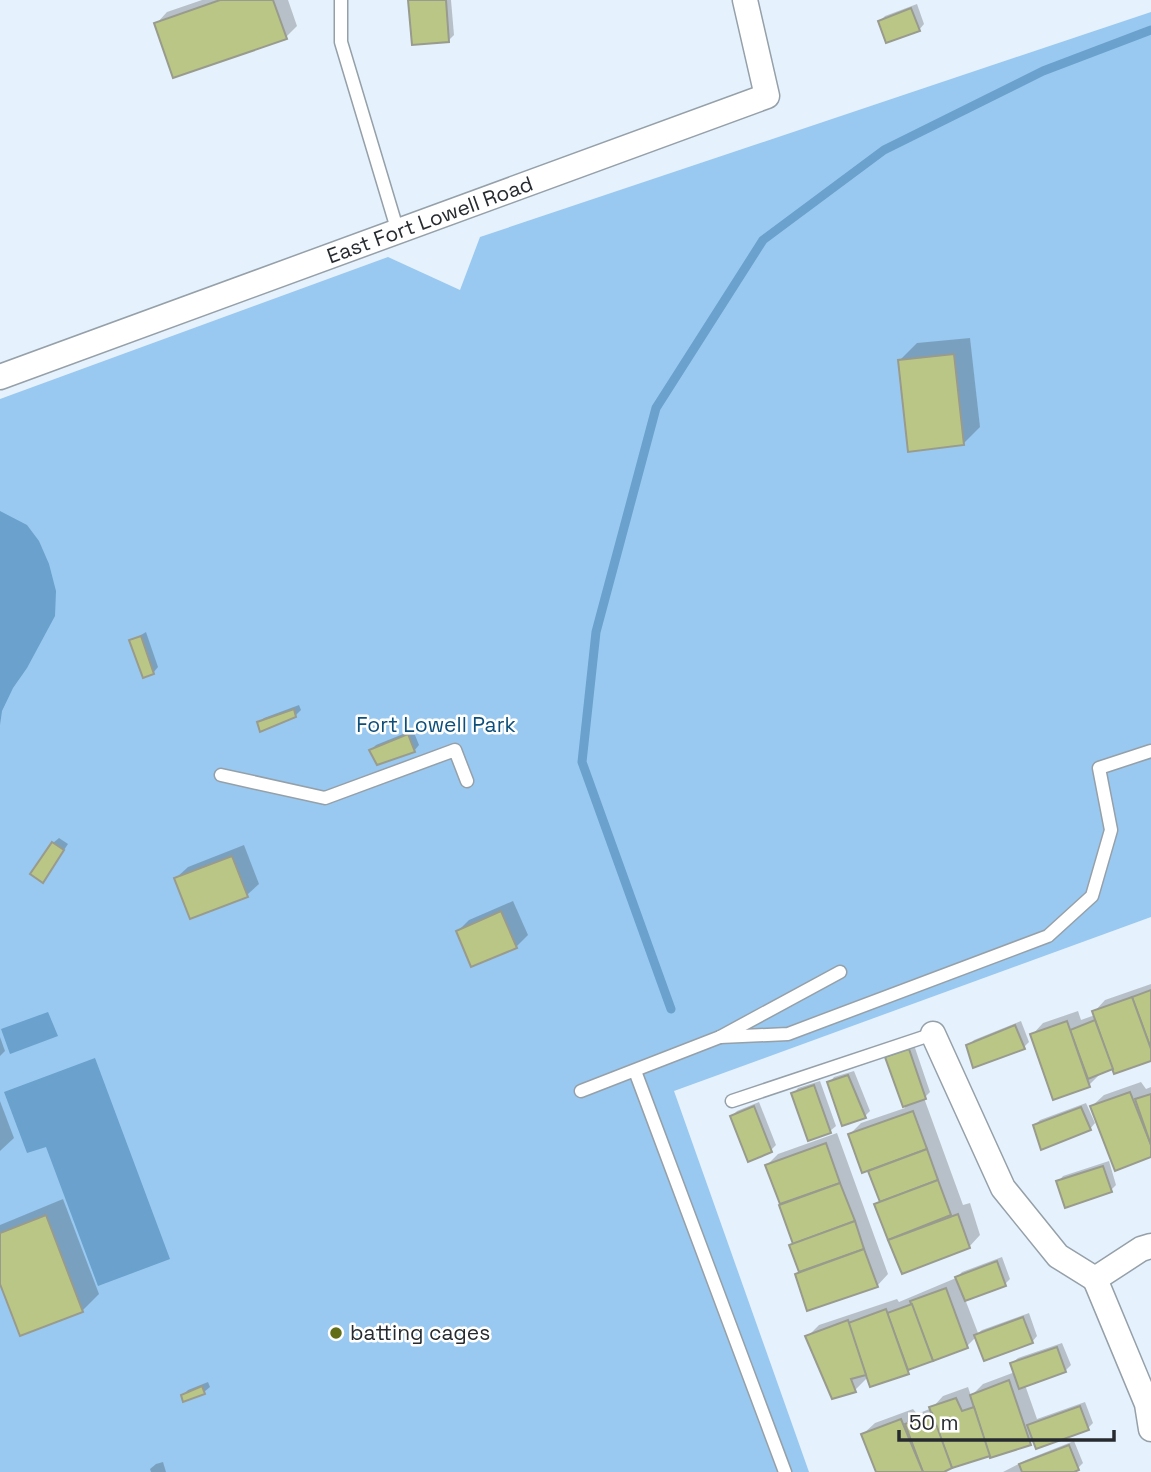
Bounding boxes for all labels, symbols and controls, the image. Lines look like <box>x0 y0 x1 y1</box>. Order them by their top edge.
street label: East Fort Lowell Road <box>323 170 537 269</box>
park label: Fort Lowell Park <box>356 711 516 738</box>
place label: batting cages <box>350 1319 490 1346</box>
marker: batting cages <box>328 1325 344 1341</box>
scale bar <box>899 1398 1114 1442</box>
text: 50 m <box>909 1409 959 1436</box>

